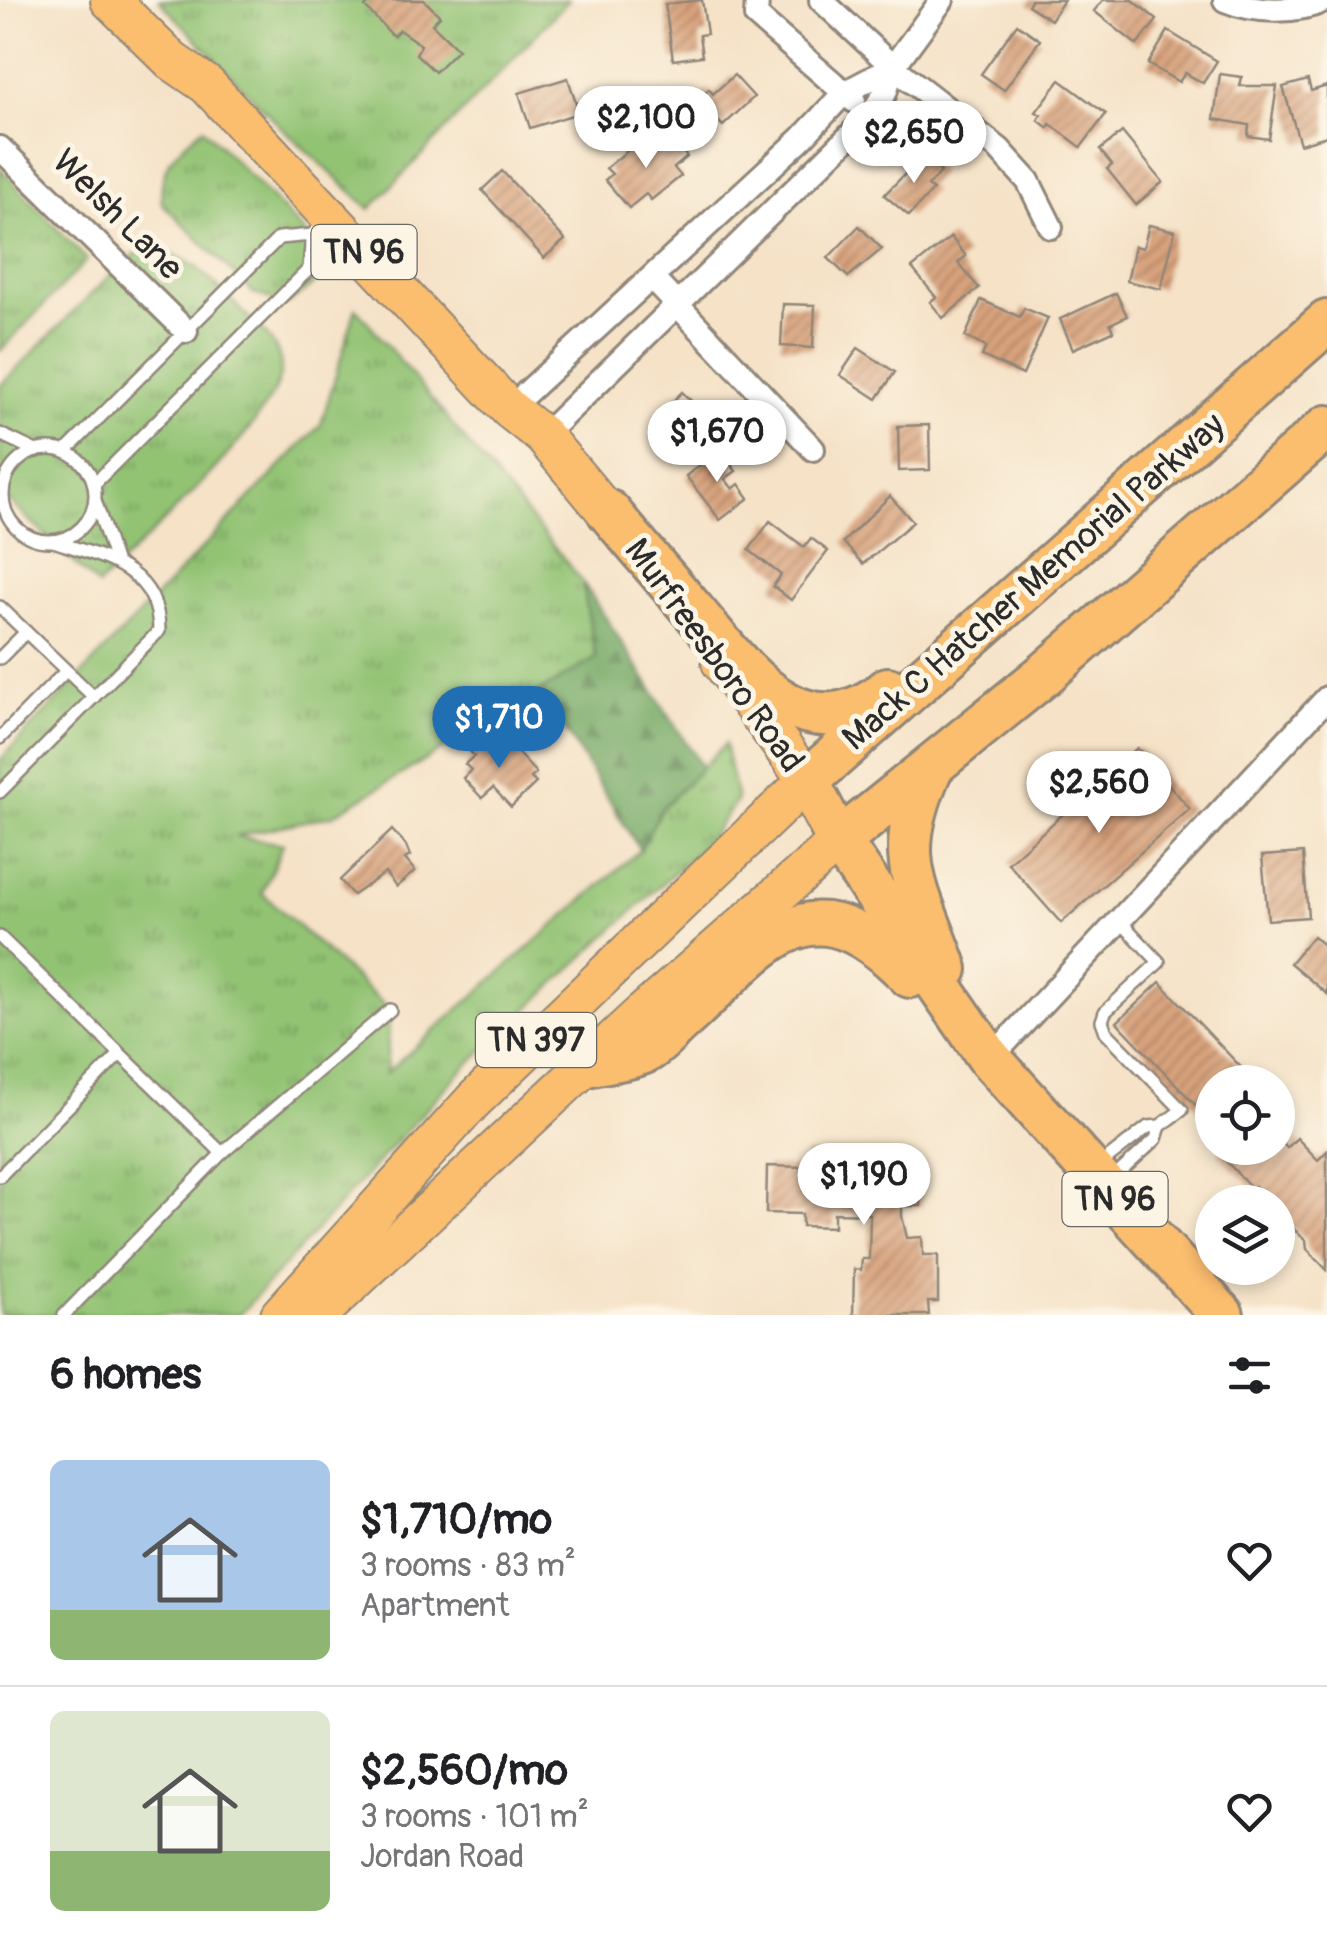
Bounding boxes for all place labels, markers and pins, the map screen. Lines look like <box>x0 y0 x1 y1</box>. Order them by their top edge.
pin: $2,100 <box>565 86 727 171</box>
pin: $2,650 <box>833 101 995 186</box>
pin: $1,670 <box>636 400 798 485</box>
pin: $1,710 <box>418 686 580 771</box>
pin: $2,560 <box>1018 751 1180 836</box>
pin: $1,190 <box>783 1143 945 1228</box>

